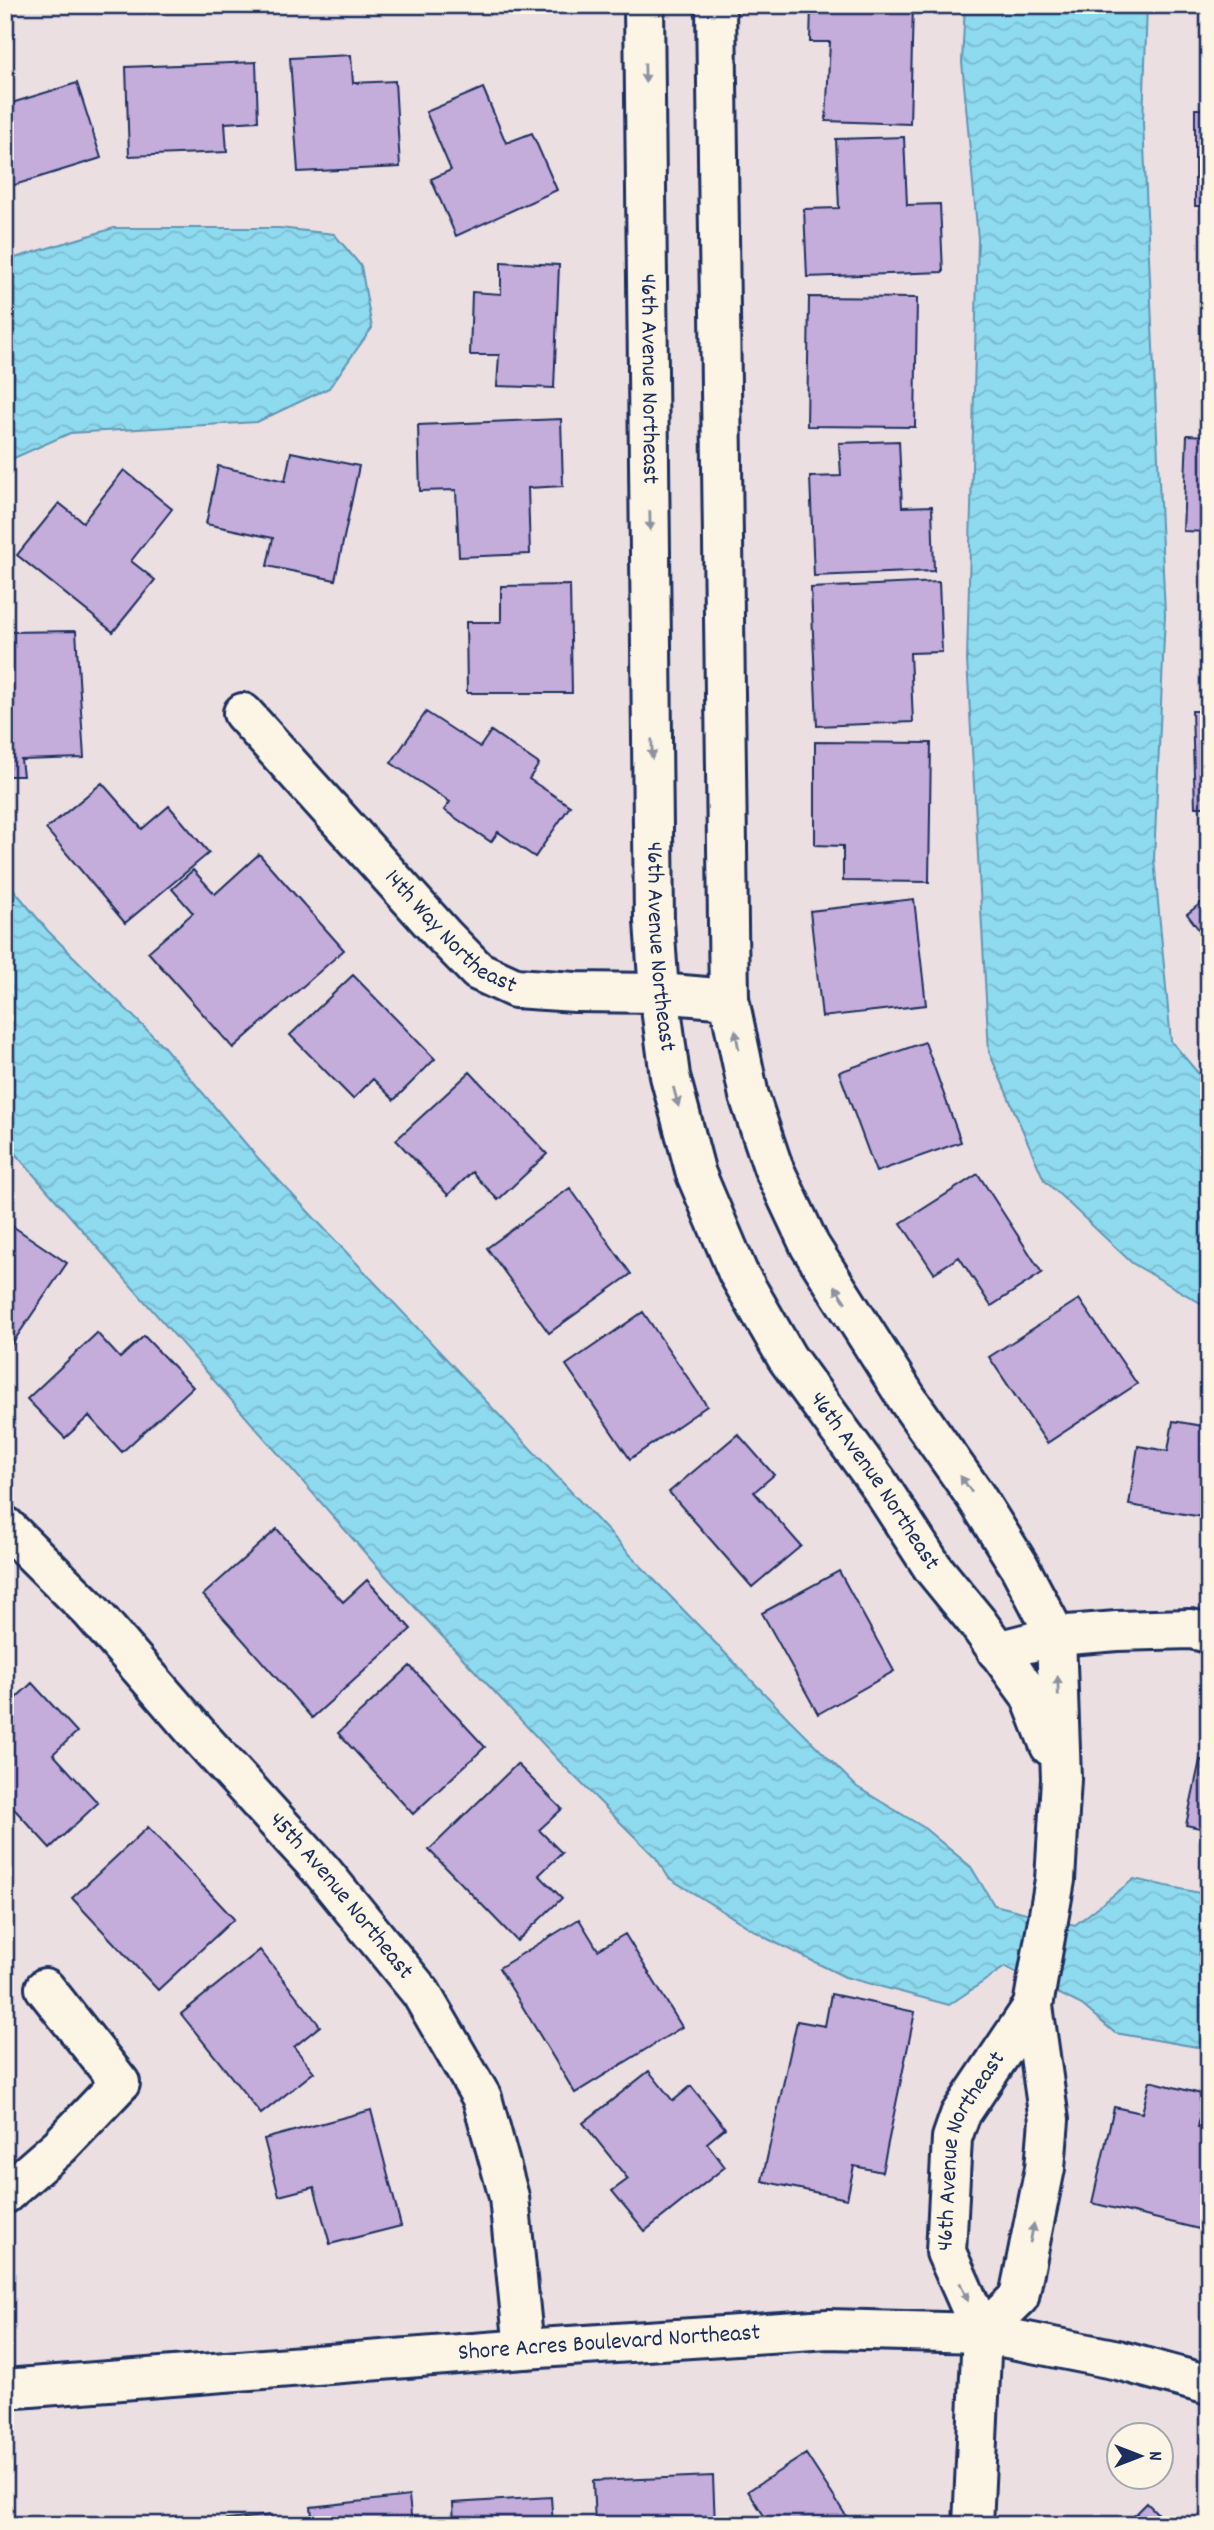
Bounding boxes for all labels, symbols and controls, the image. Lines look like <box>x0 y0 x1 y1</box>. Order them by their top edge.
one-way arrow <box>639 63 651 85</box>
street label: 46th Avenue Northeast <box>630 274 666 485</box>
one-way arrow <box>644 511 656 533</box>
one-way arrow <box>647 738 658 760</box>
street label: 46th Avenue Northeast <box>636 842 684 1054</box>
street label: 14th Way Northeast <box>375 862 522 1003</box>
one-way arrow <box>732 1029 743 1051</box>
one-way arrow <box>671 1086 682 1108</box>
one-way arrow <box>834 1284 847 1304</box>
street label: 46th Avenue Northeast <box>800 1385 948 1578</box>
one-way arrow <box>960 1474 973 1493</box>
one-way arrow <box>1052 1675 1063 1697</box>
street label: 45th Avenue Northeast <box>260 1805 421 1988</box>
street label: 46th Avenue Northeast <box>929 2045 1015 2252</box>
one-way arrow <box>1027 2222 1038 2244</box>
one-way arrow <box>958 2282 970 2302</box>
street label: Shore Acres Boulevard Northeast <box>457 2316 762 2371</box>
north arrow <box>1106 2422 1176 2492</box>
text: N <box>1140 2451 1167 2461</box>

